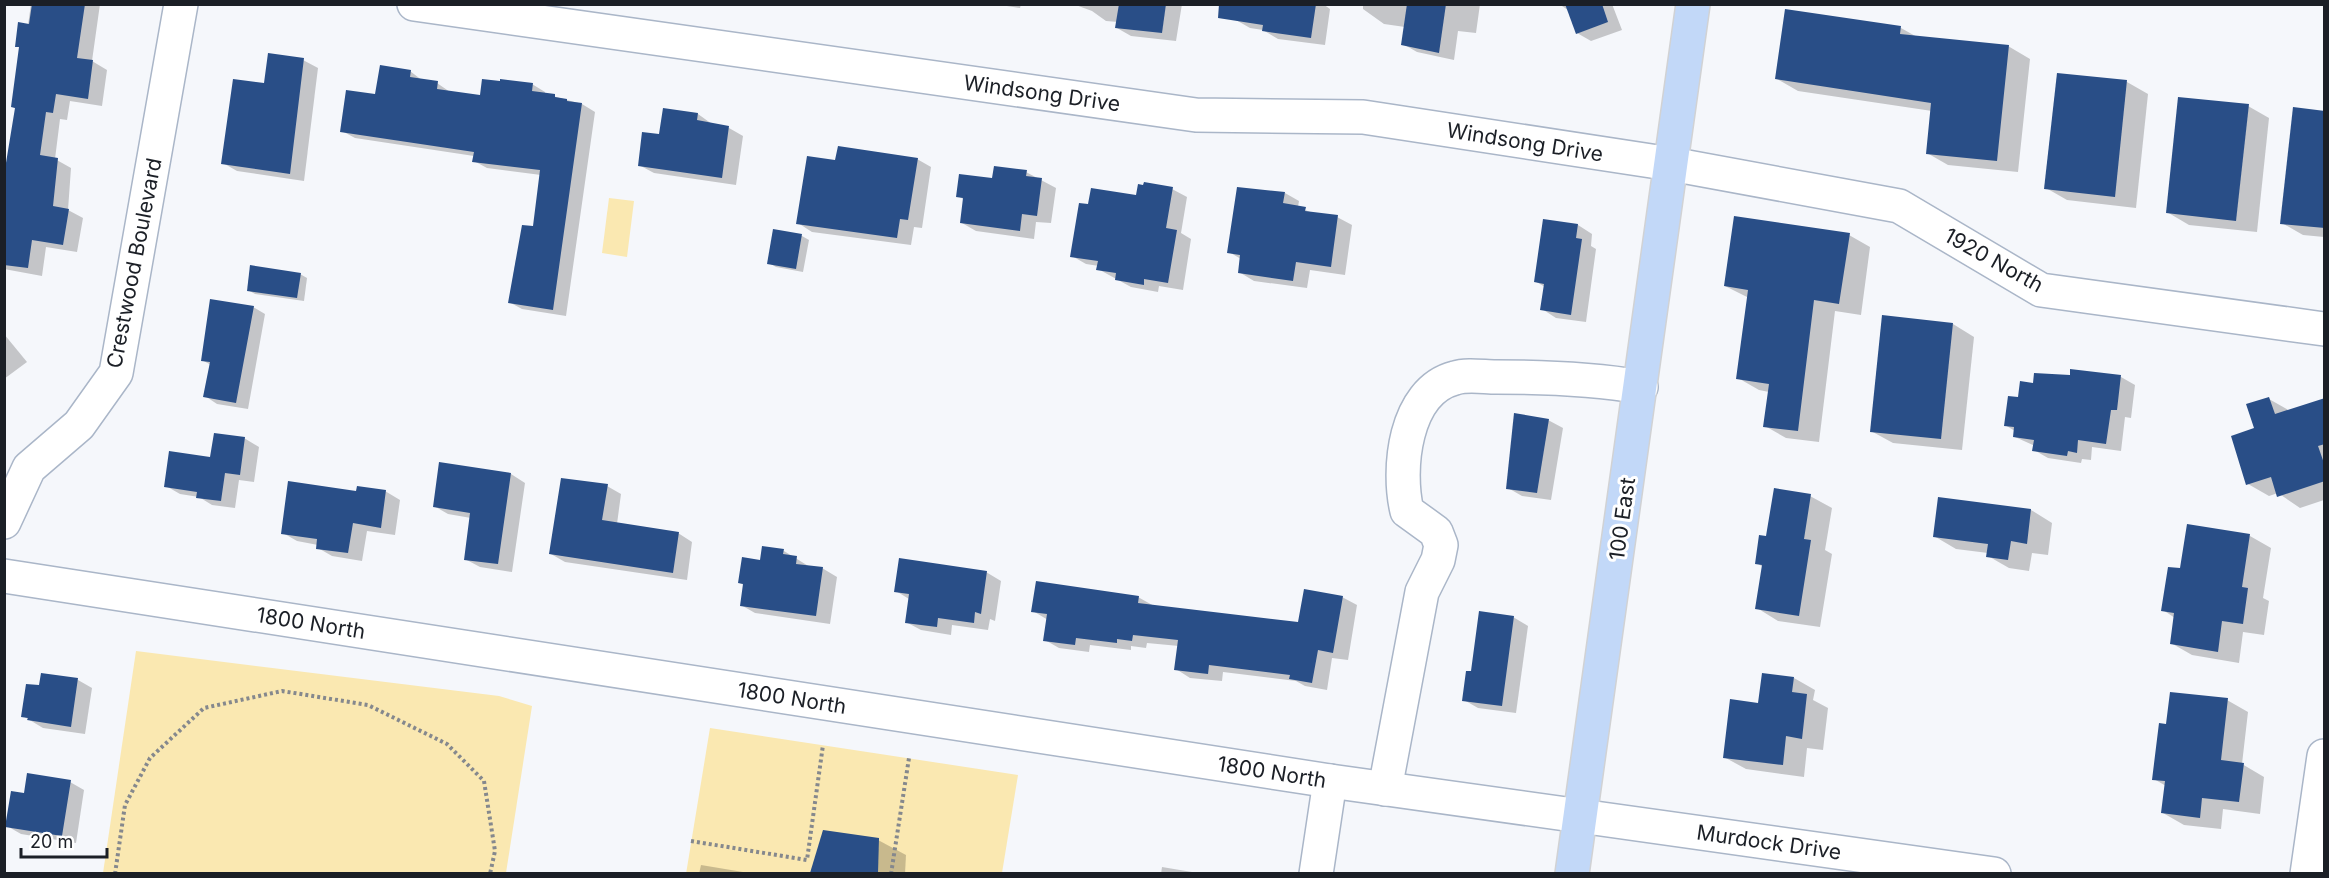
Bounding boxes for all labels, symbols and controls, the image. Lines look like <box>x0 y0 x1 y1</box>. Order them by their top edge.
street label: Windsong Drive <box>962 70 1122 116</box>
street label: Windsong Drive <box>1445 117 1605 167</box>
street label: Crestwood Boulevard <box>101 156 167 370</box>
street label: 1920 North <box>1940 223 2048 297</box>
street label: 100 East <box>1604 476 1640 562</box>
street label: 1800 North <box>255 602 367 644</box>
street label: 1800 North <box>736 677 848 719</box>
street label: 1800 North <box>1216 751 1328 793</box>
street label: Murdock Drive <box>1695 819 1843 865</box>
scale bar <box>21 821 106 859</box>
text: 20 m <box>30 831 73 852</box>

